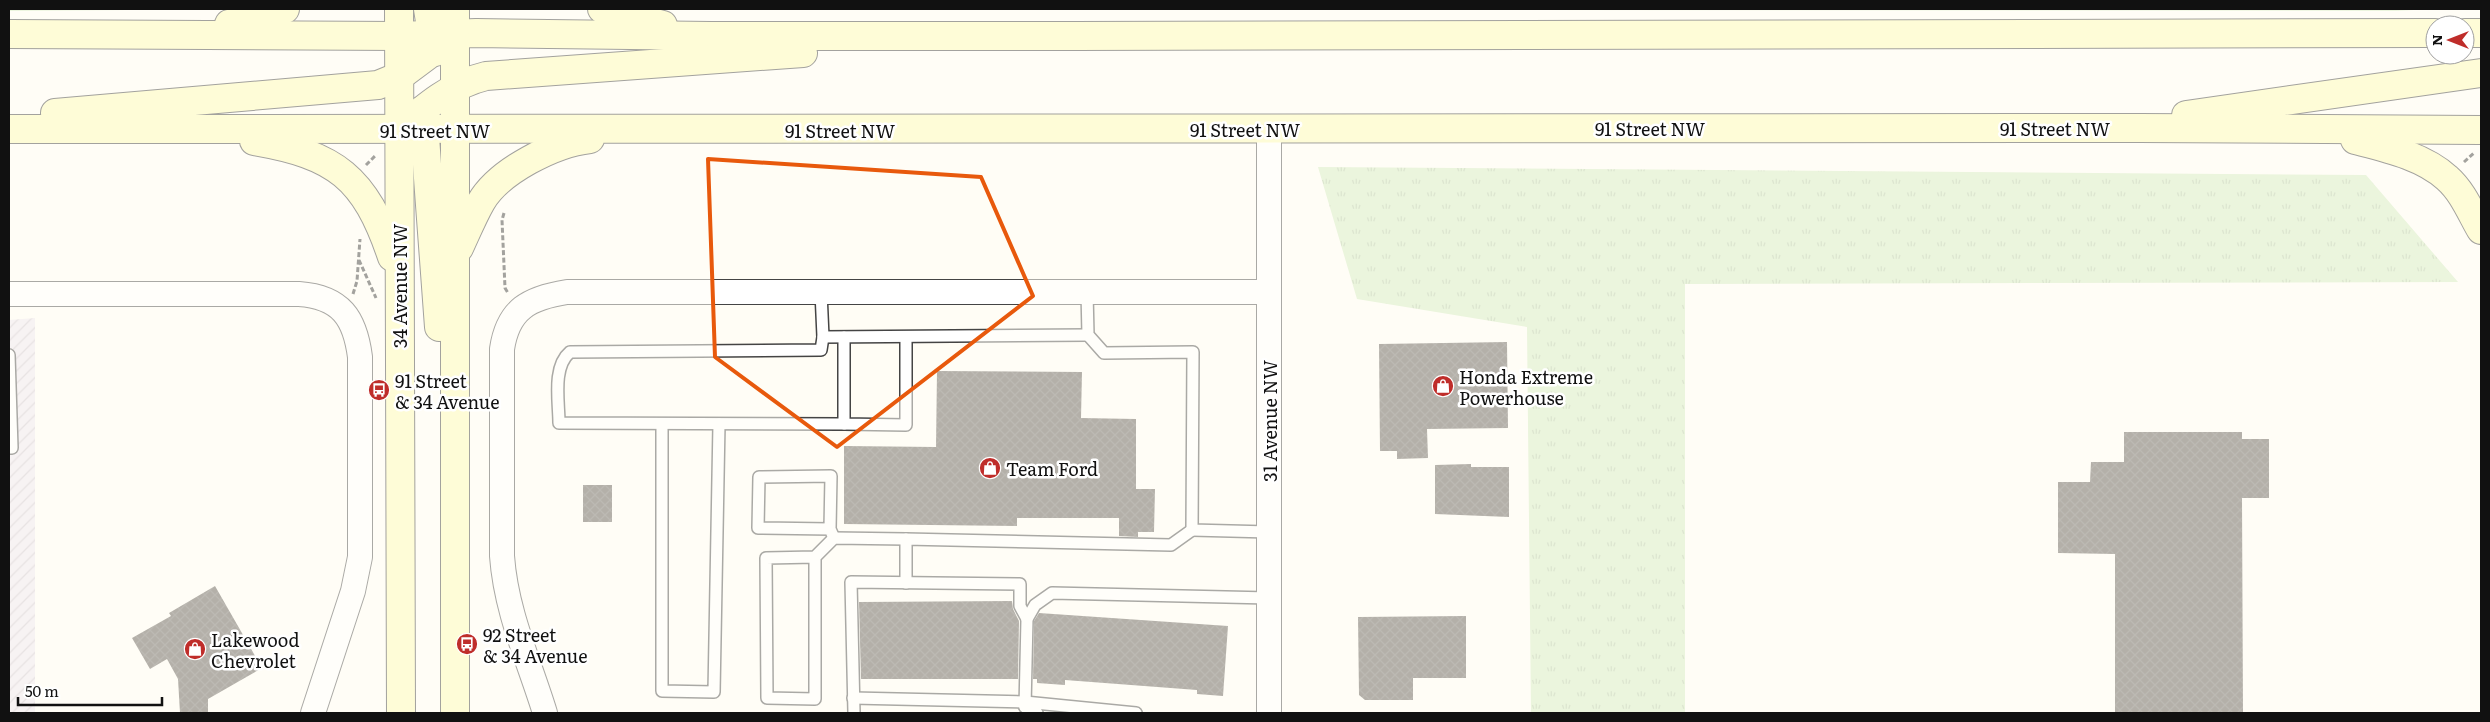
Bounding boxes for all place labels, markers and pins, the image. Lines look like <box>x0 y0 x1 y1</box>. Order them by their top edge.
place label: Honda Extreme Powerhouse <box>1459 363 1593 411</box>
place label: 91 Street & 34 Avenue <box>395 367 500 415</box>
shop icon: Honda Extreme Powerhouse <box>1431 374 1455 398</box>
bus stop icon: 91 Street & 34 Avenue <box>367 378 391 402</box>
place label: Team Ford <box>1006 455 1098 482</box>
shop icon: Team Ford <box>978 456 1002 480</box>
place label: 92 Street & 34 Avenue <box>483 621 588 669</box>
place label: Lakewood Chevrolet <box>211 626 299 674</box>
bus stop icon: 92 Street & 34 Avenue <box>455 632 479 656</box>
shop icon: Lakewood Chevrolet <box>183 637 207 661</box>

